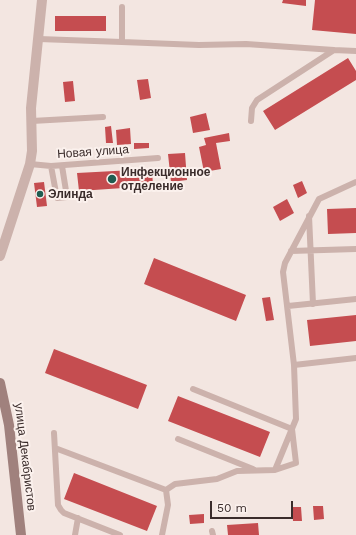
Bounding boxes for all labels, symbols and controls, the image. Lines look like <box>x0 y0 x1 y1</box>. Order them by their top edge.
street label: Новая улица <box>57 142 129 162</box>
place label: Инфекционное отделение <box>121 165 210 193</box>
marker: Инфекционное отделение <box>106 173 118 185</box>
place label: Элинда <box>48 187 93 201</box>
marker: Элинда <box>35 189 45 199</box>
street label: улица Декабристов <box>11 402 39 512</box>
scale bar <box>212 493 295 519</box>
text: 50 m <box>217 501 247 515</box>

